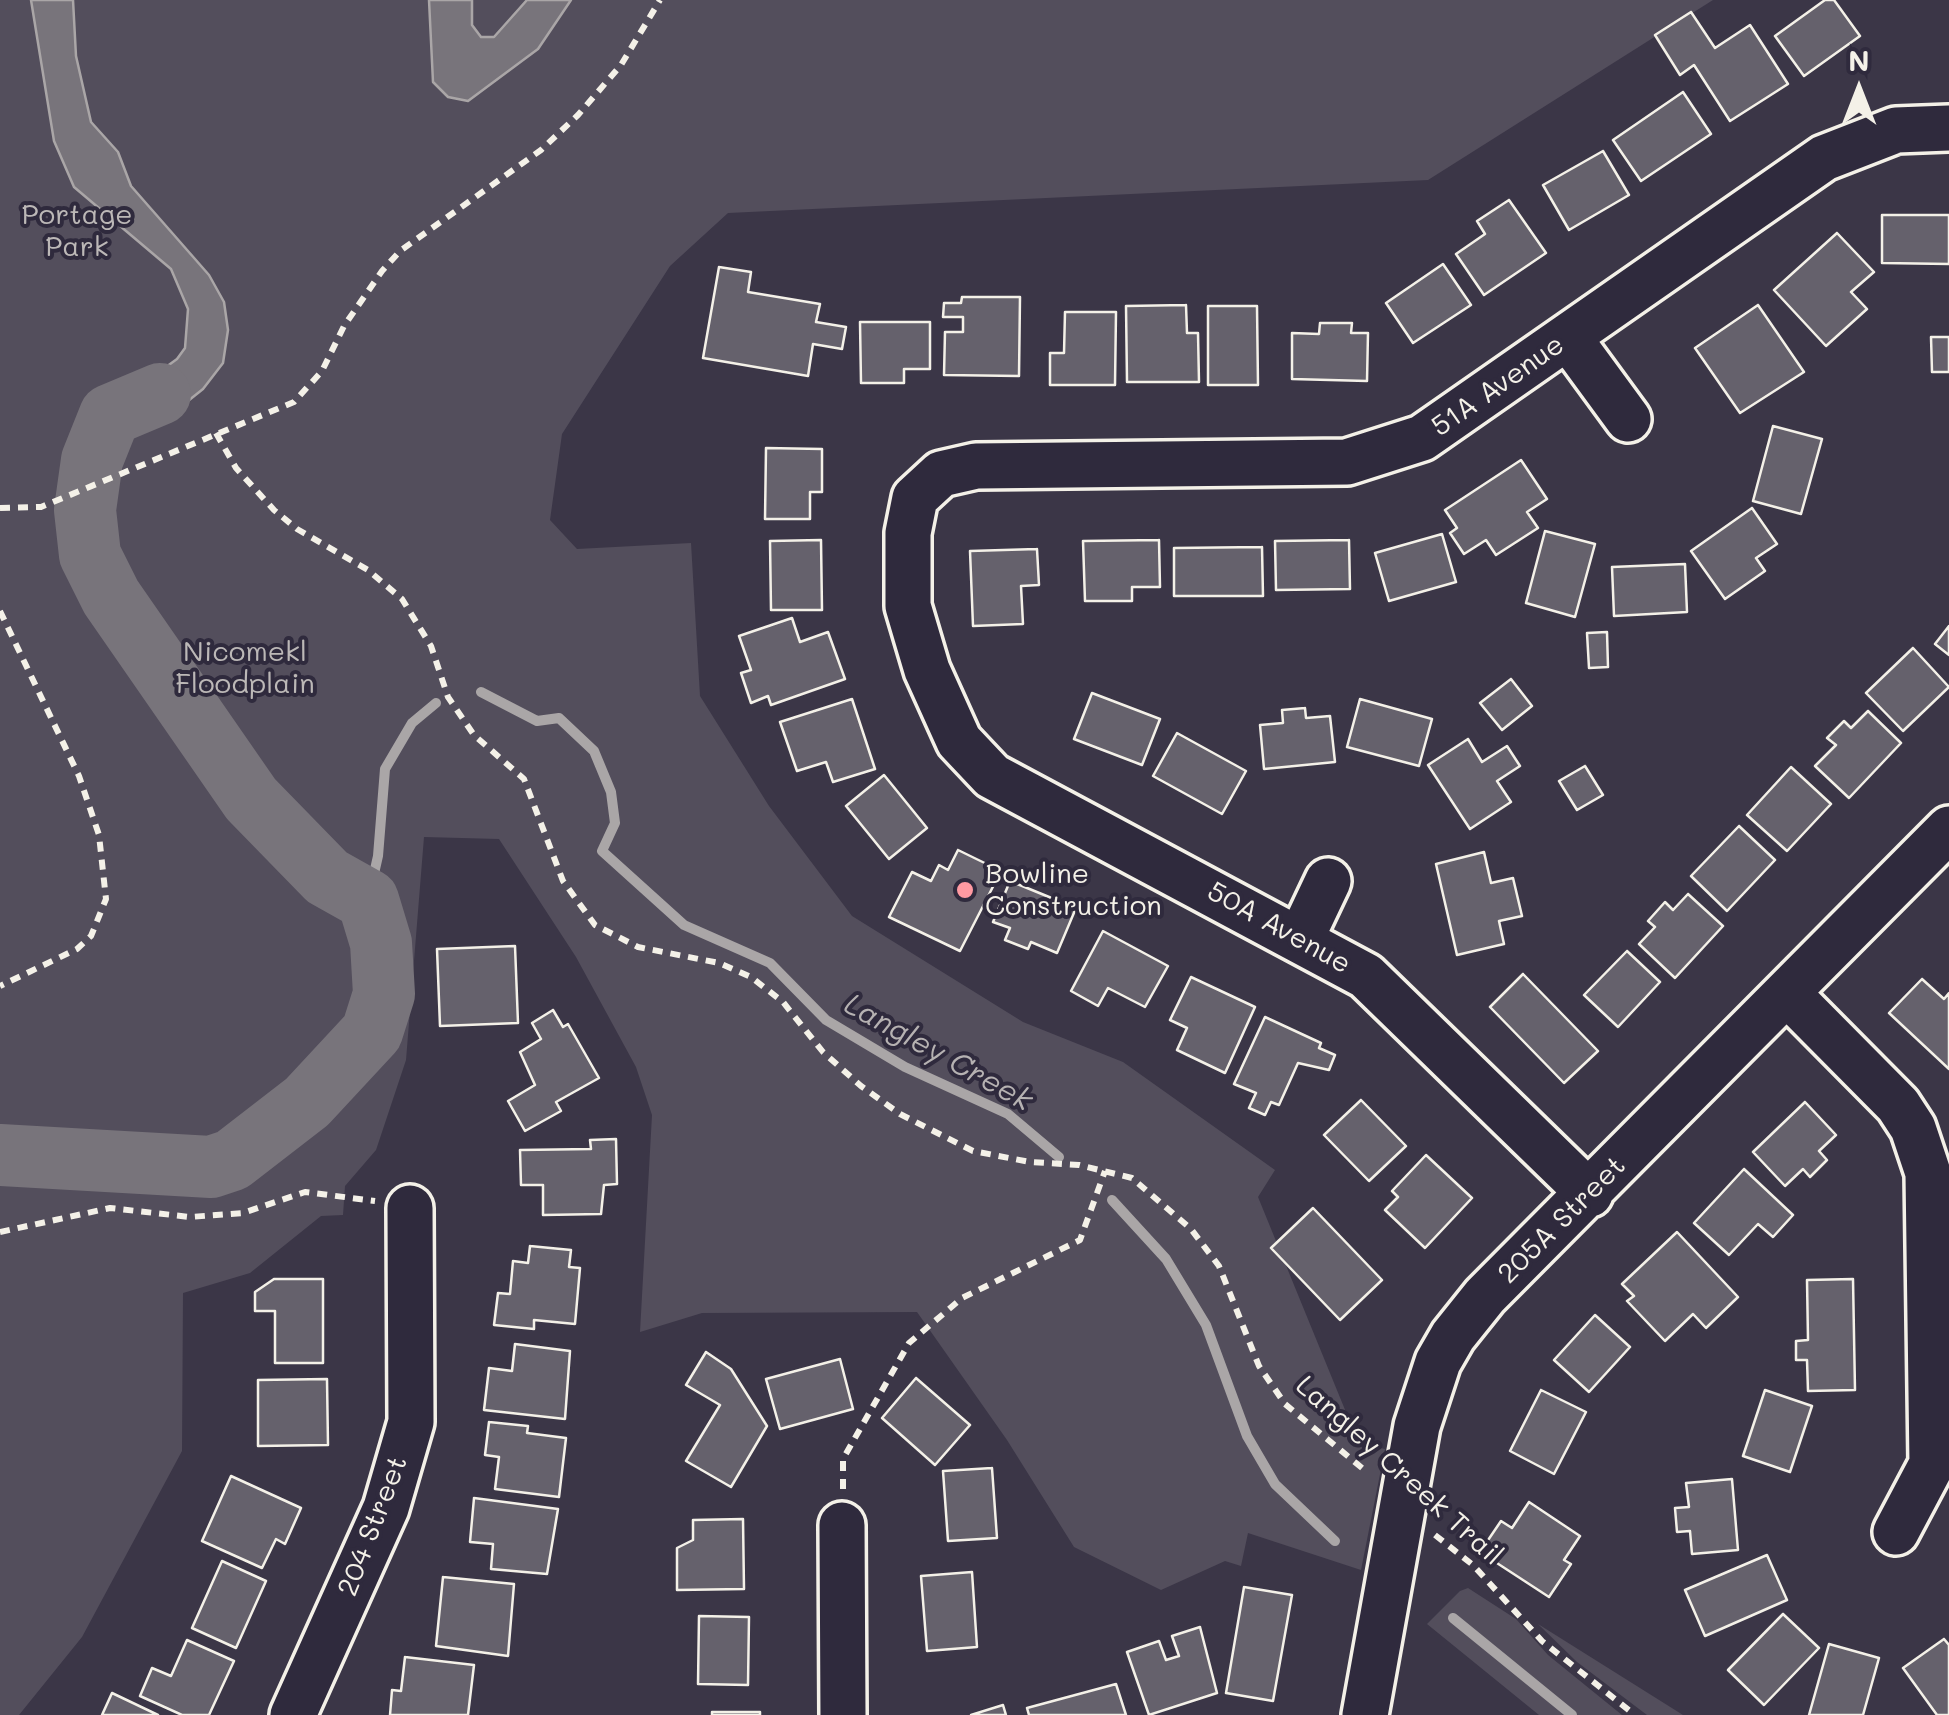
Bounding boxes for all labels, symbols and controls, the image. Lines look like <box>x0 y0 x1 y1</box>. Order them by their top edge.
north arrow <box>1809 40 1909 140</box>
text: N <box>1848 42 1870 78</box>
park label: Portage Park <box>21 198 133 264</box>
street label: 51A Avenue <box>1425 328 1571 444</box>
park label: Nicomekl Floodplain <box>175 635 315 701</box>
place label: Bowline Construction <box>985 857 1162 923</box>
street label: 50A Avenue <box>1201 875 1357 981</box>
marker: Bowline Construction <box>954 879 976 901</box>
water label: Langley Creek <box>838 986 1038 1120</box>
street label: 205A Street <box>1491 1149 1633 1291</box>
street label: Langley Creek Trail <box>1289 1369 1509 1573</box>
street label: 204 Street <box>331 1451 415 1601</box>

